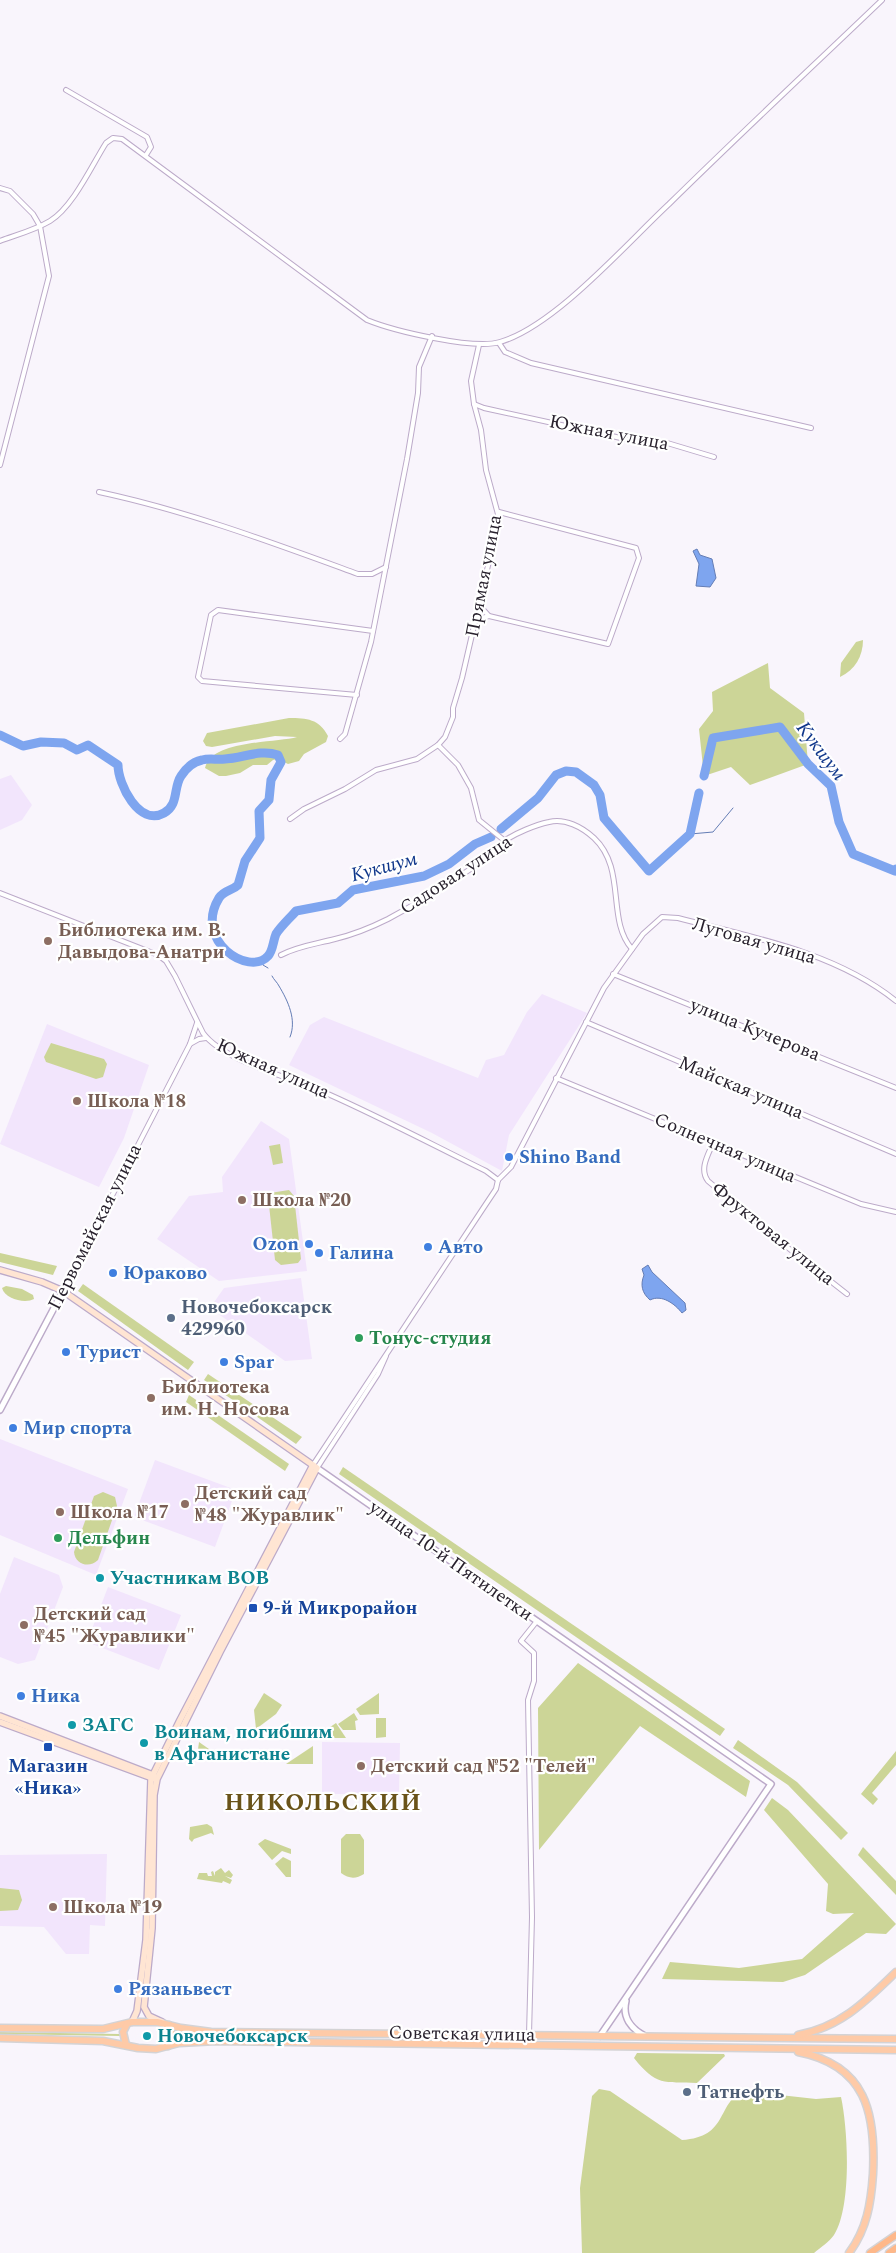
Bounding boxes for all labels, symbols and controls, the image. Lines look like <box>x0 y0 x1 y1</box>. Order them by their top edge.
street label: Южная улица <box>546 407 672 459</box>
street label: Прямая улица <box>458 511 510 640</box>
water label: Кукшум <box>789 715 854 788</box>
street label: Садовая улица <box>394 827 519 922</box>
water label: Кукшум <box>347 844 421 890</box>
street label: Луговая улица <box>689 910 820 973</box>
place label: Библиотека им. В. Давыдова-Анатри <box>58 916 226 967</box>
marker: Библиотека им. В. Давыдова-Анатри <box>42 935 54 947</box>
street label: улица Кучерова <box>685 990 825 1070</box>
street label: Южная улица <box>212 1031 335 1107</box>
street label: Майская улица <box>674 1049 809 1128</box>
place label: Школа №18 <box>87 1087 186 1116</box>
marker: Школа №18 <box>71 1095 83 1107</box>
street label: Солнечная улица <box>650 1105 801 1191</box>
street label: Первомайская улица <box>40 1138 150 1315</box>
place label: Shino Band <box>519 1143 621 1172</box>
marker: Shino Band <box>503 1151 515 1163</box>
street label: Фруктовая улица <box>705 1175 842 1293</box>
place label: Школа №20 <box>252 1186 352 1215</box>
marker: Школа №20 <box>236 1194 248 1206</box>
place label: Ozon <box>252 1230 299 1259</box>
place label: Авто <box>438 1233 483 1262</box>
marker: Ozon <box>303 1238 315 1250</box>
place label: Галина <box>329 1239 394 1268</box>
marker: Авто <box>422 1241 434 1253</box>
marker: Галина <box>313 1247 325 1259</box>
place label: Юраково <box>123 1259 207 1288</box>
marker: Юраково <box>107 1267 119 1279</box>
place label: Новочебоксарск 429960 <box>181 1293 333 1344</box>
marker: Новочебоксарск 429960 <box>165 1312 177 1324</box>
place label: Тонус-студия <box>369 1324 491 1353</box>
marker: Тонус-студия <box>353 1332 365 1344</box>
place label: Турист <box>76 1338 141 1367</box>
marker: Турист <box>60 1346 72 1358</box>
place label: Spar <box>234 1348 275 1377</box>
marker: Spar <box>218 1356 230 1368</box>
place label: Библиотека им. Н. Носова <box>161 1373 290 1424</box>
marker: Библиотека им. Н. Носова <box>145 1392 157 1404</box>
place label: Мир спорта <box>23 1414 132 1443</box>
marker: Мир спорта <box>7 1422 19 1434</box>
place label: Детский сад №48 "Журавлик" <box>195 1479 344 1530</box>
street label: улица 10-й Пятилетки <box>362 1493 539 1629</box>
place label: Школа №17 <box>70 1498 169 1527</box>
marker: Детский сад №48 "Журавлик" <box>179 1498 191 1510</box>
marker: Школа №17 <box>54 1506 66 1518</box>
place label: Дельфин <box>68 1524 150 1553</box>
marker: Дельфин <box>52 1532 64 1544</box>
place label: Участникам ВОВ <box>110 1564 269 1593</box>
marker: Участникам ВОВ <box>94 1572 106 1584</box>
place label: 9-й Микрорайон <box>263 1594 417 1623</box>
place label: Детский сад №45 "Журавлики" <box>34 1600 195 1651</box>
marker: 9-й Микрорайон <box>247 1602 259 1614</box>
marker: Детский сад №45 "Журавлики" <box>18 1619 30 1631</box>
place label: Ника <box>31 1682 80 1711</box>
marker: Ника <box>15 1690 27 1702</box>
place label: ЗАГС <box>82 1711 134 1740</box>
place label: Воинам, погибшим в Афганистане <box>154 1718 333 1769</box>
marker: ЗАГС <box>66 1719 78 1731</box>
marker: Воинам, погибшим в Афганистане <box>138 1737 150 1749</box>
marker: Магазин «Ника» <box>42 1741 54 1753</box>
place label: Магазин «Ника» <box>8 1752 88 1803</box>
place label: Детский сад №52 "Телей" <box>371 1752 596 1781</box>
marker: Детский сад №52 "Телей" <box>355 1760 367 1772</box>
district label: НИКОЛЬСКИЙ <box>224 1785 422 1821</box>
place label: Школа №19 <box>63 1893 163 1922</box>
marker: Школа №19 <box>47 1901 59 1913</box>
place label: Рязаньвест <box>128 1975 232 2004</box>
marker: Рязаньвест <box>112 1983 124 1995</box>
street label: Советская улица <box>388 2018 536 2050</box>
place label: Новочебоксарск <box>157 2022 309 2051</box>
marker: Новочебоксарск <box>141 2030 153 2042</box>
place label: Татнефть <box>697 2078 784 2107</box>
marker: Татнефть <box>681 2086 693 2098</box>

